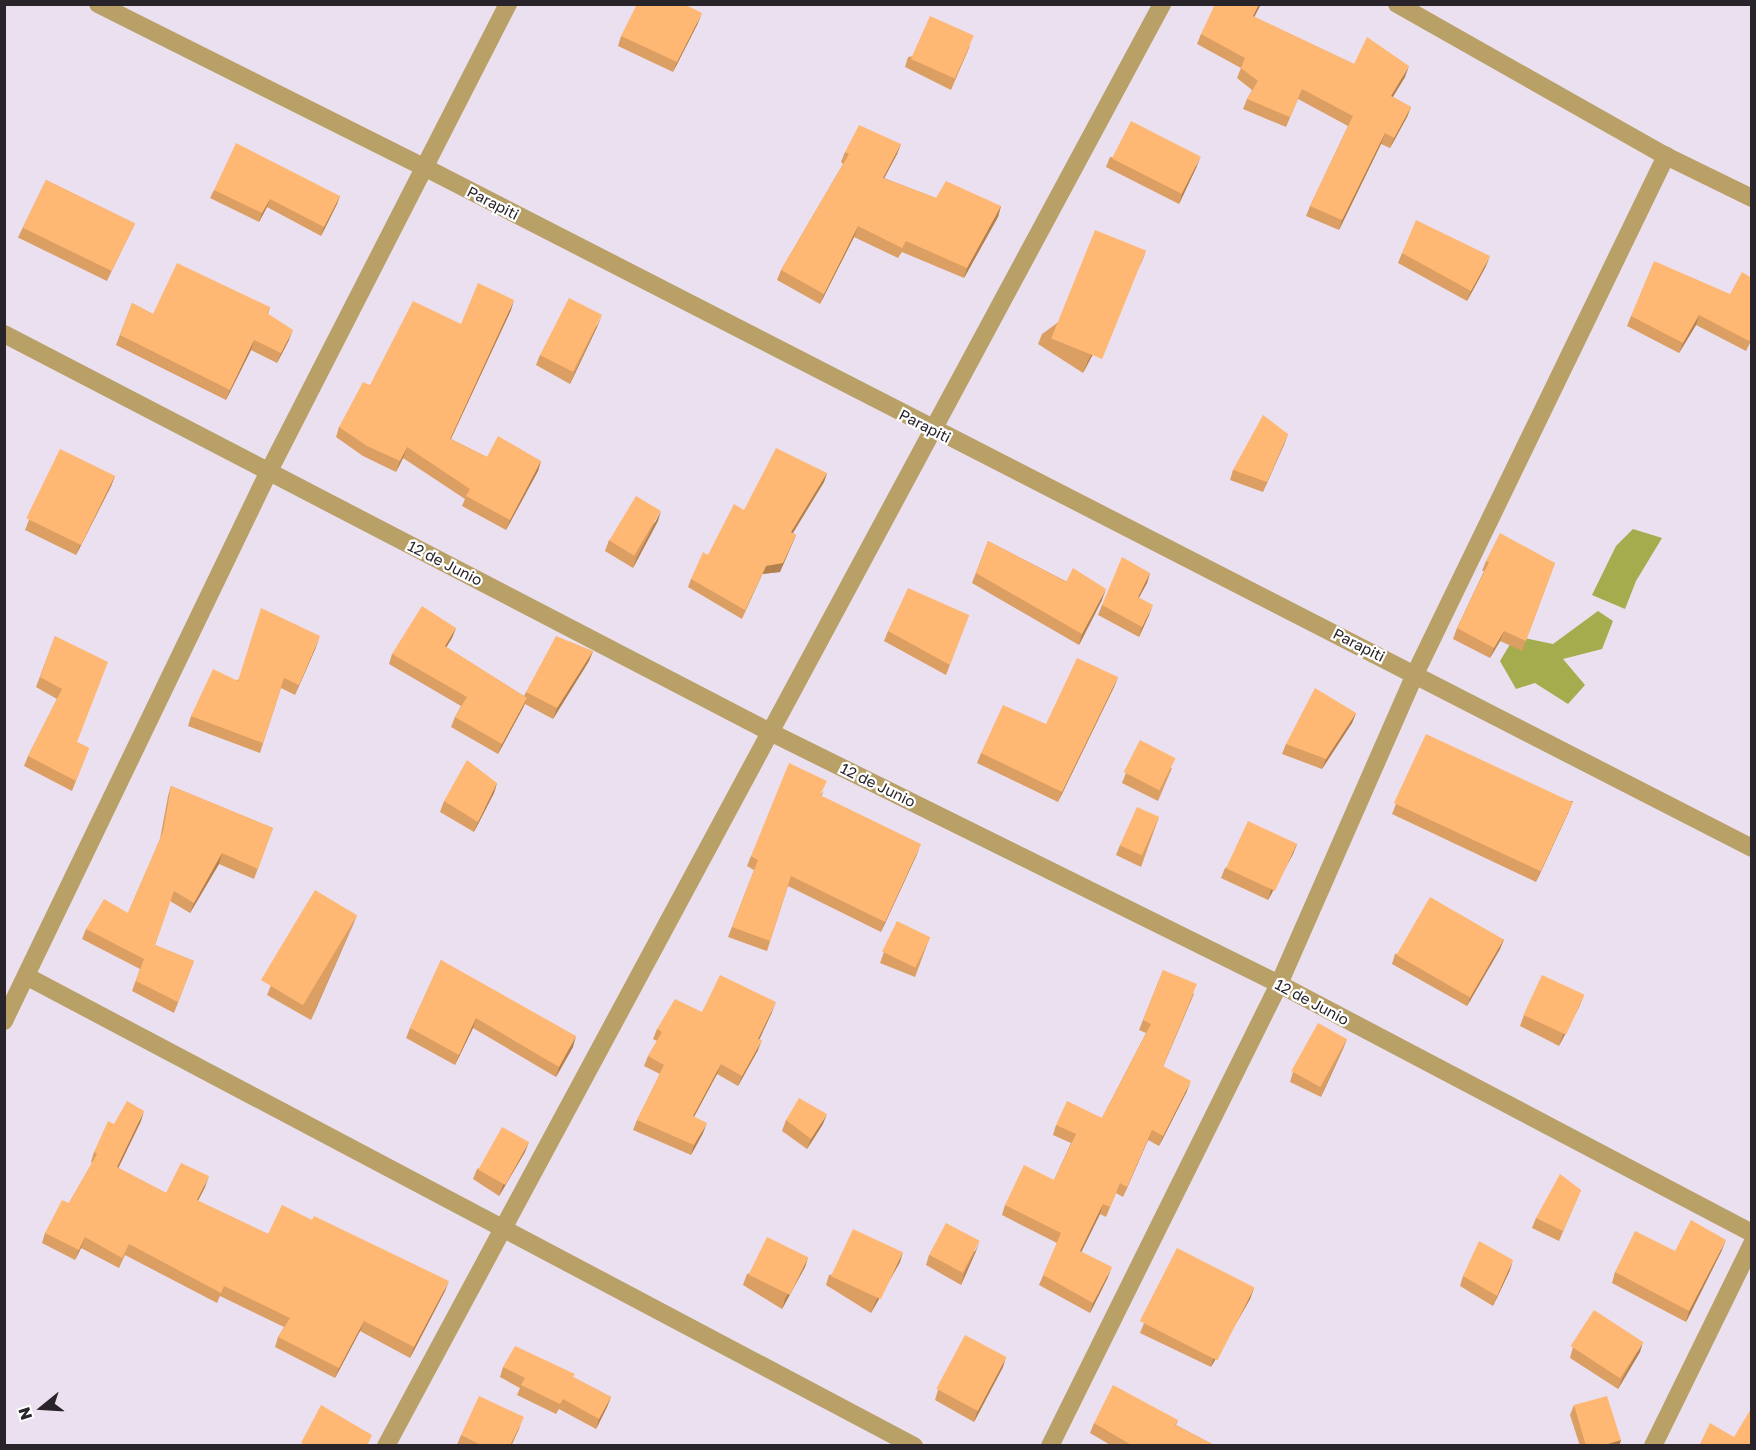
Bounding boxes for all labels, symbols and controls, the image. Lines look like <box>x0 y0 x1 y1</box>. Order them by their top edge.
street label: Parapiti <box>464 182 522 224</box>
street label: Parapiti <box>896 405 954 447</box>
street label: 12 de Junio <box>405 537 485 589</box>
street label: Parapiti <box>1330 624 1388 666</box>
street label: 12 de Junio <box>838 759 918 811</box>
street label: 12 de Junio <box>1272 975 1352 1029</box>
north arrow <box>12 1378 72 1438</box>
text: N <box>13 1405 36 1422</box>

